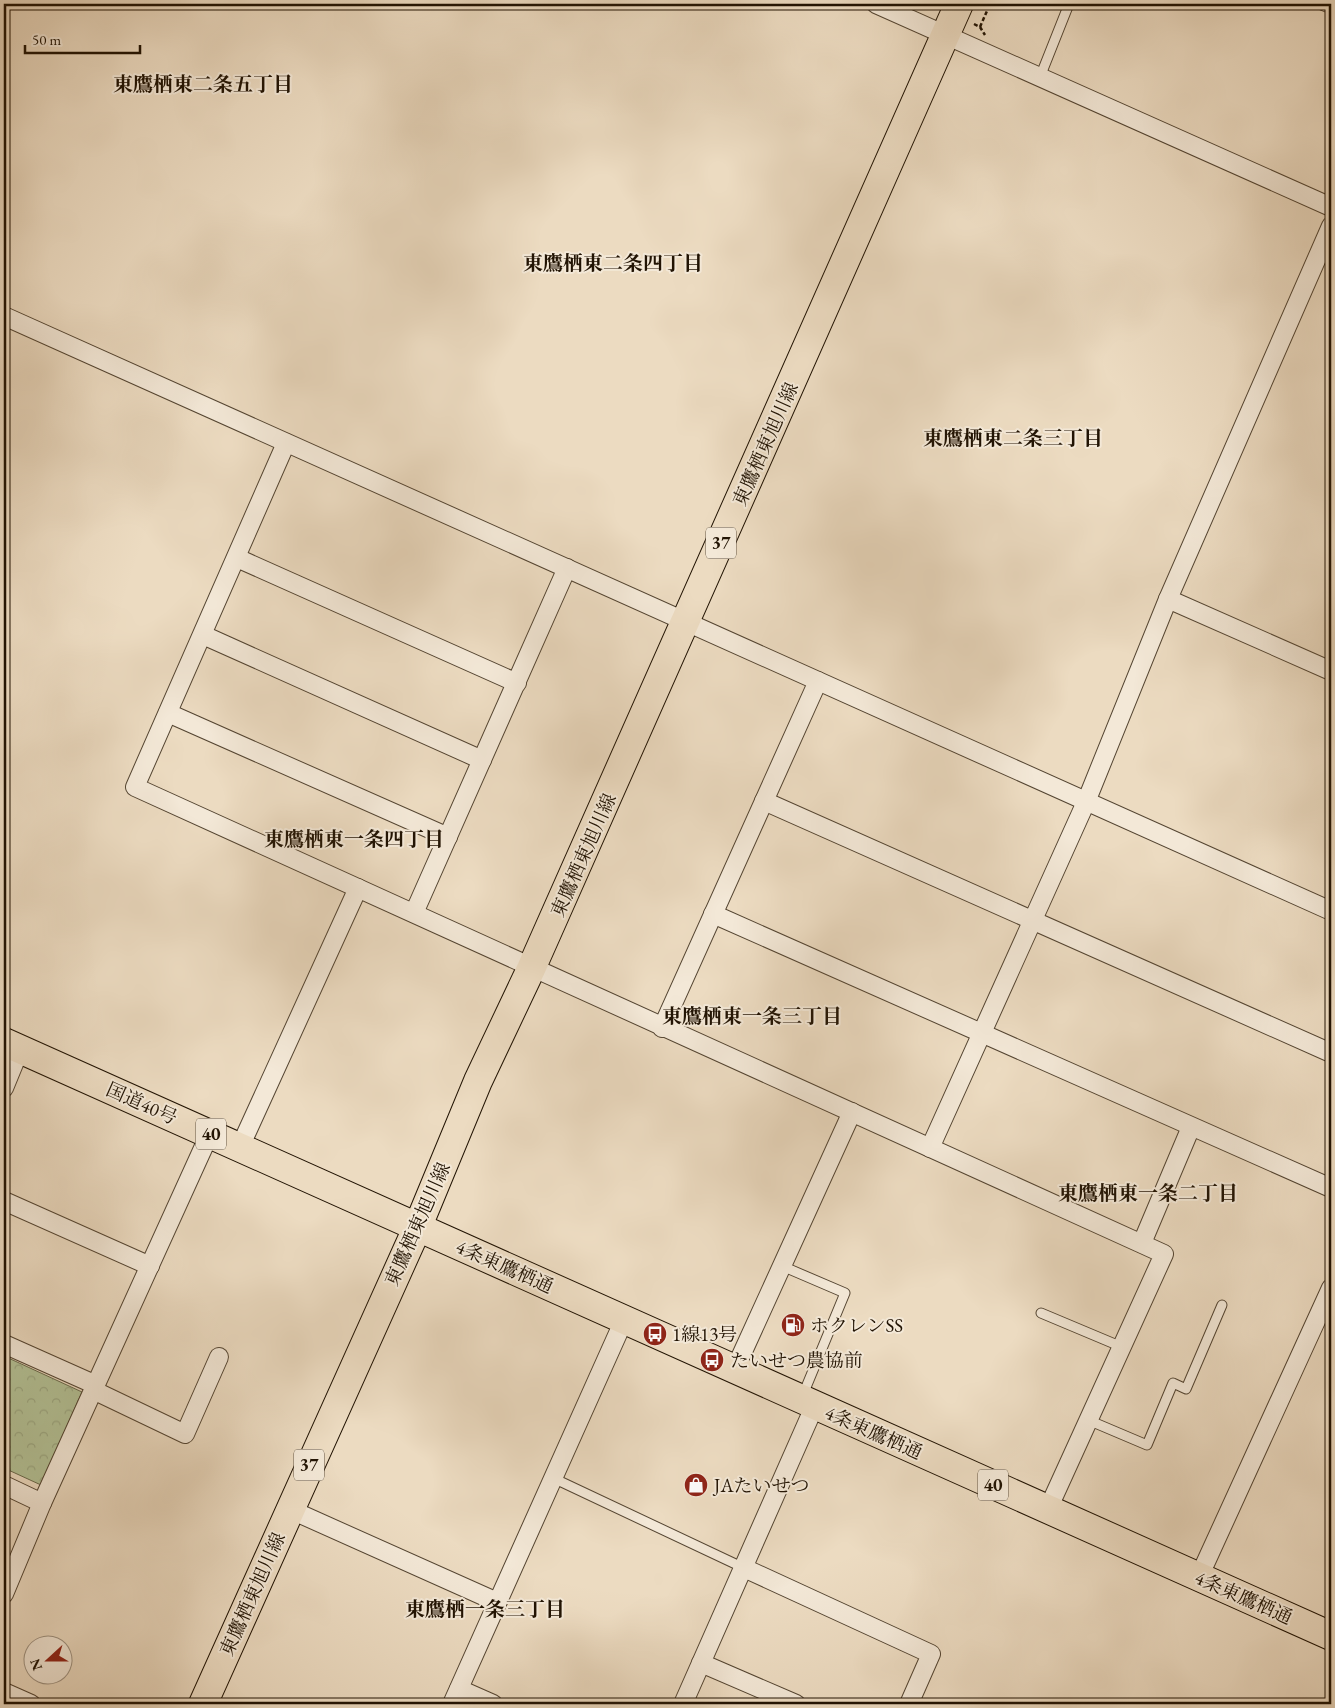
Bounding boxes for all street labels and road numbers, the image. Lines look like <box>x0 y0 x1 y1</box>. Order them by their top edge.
street label: 東鷹栖東旭川線 <box>727 378 804 510</box>
road number: 37 <box>706 528 736 558</box>
street label: 東鷹栖東旭川線 <box>545 789 622 921</box>
street label: 国道40号 <box>102 1077 181 1130</box>
road number: 40 <box>196 1118 226 1150</box>
street label: 東鷹栖東旭川線 <box>379 1158 456 1290</box>
street label: 4条東鷹栖通 <box>452 1234 557 1299</box>
street label: 4条東鷹栖通 <box>821 1400 926 1465</box>
road number: 37 <box>294 1450 324 1480</box>
road number: 40 <box>978 1470 1008 1500</box>
street label: 東鷹栖東旭川線 <box>214 1528 291 1660</box>
street label: 4条東鷹栖通 <box>1191 1565 1296 1630</box>

